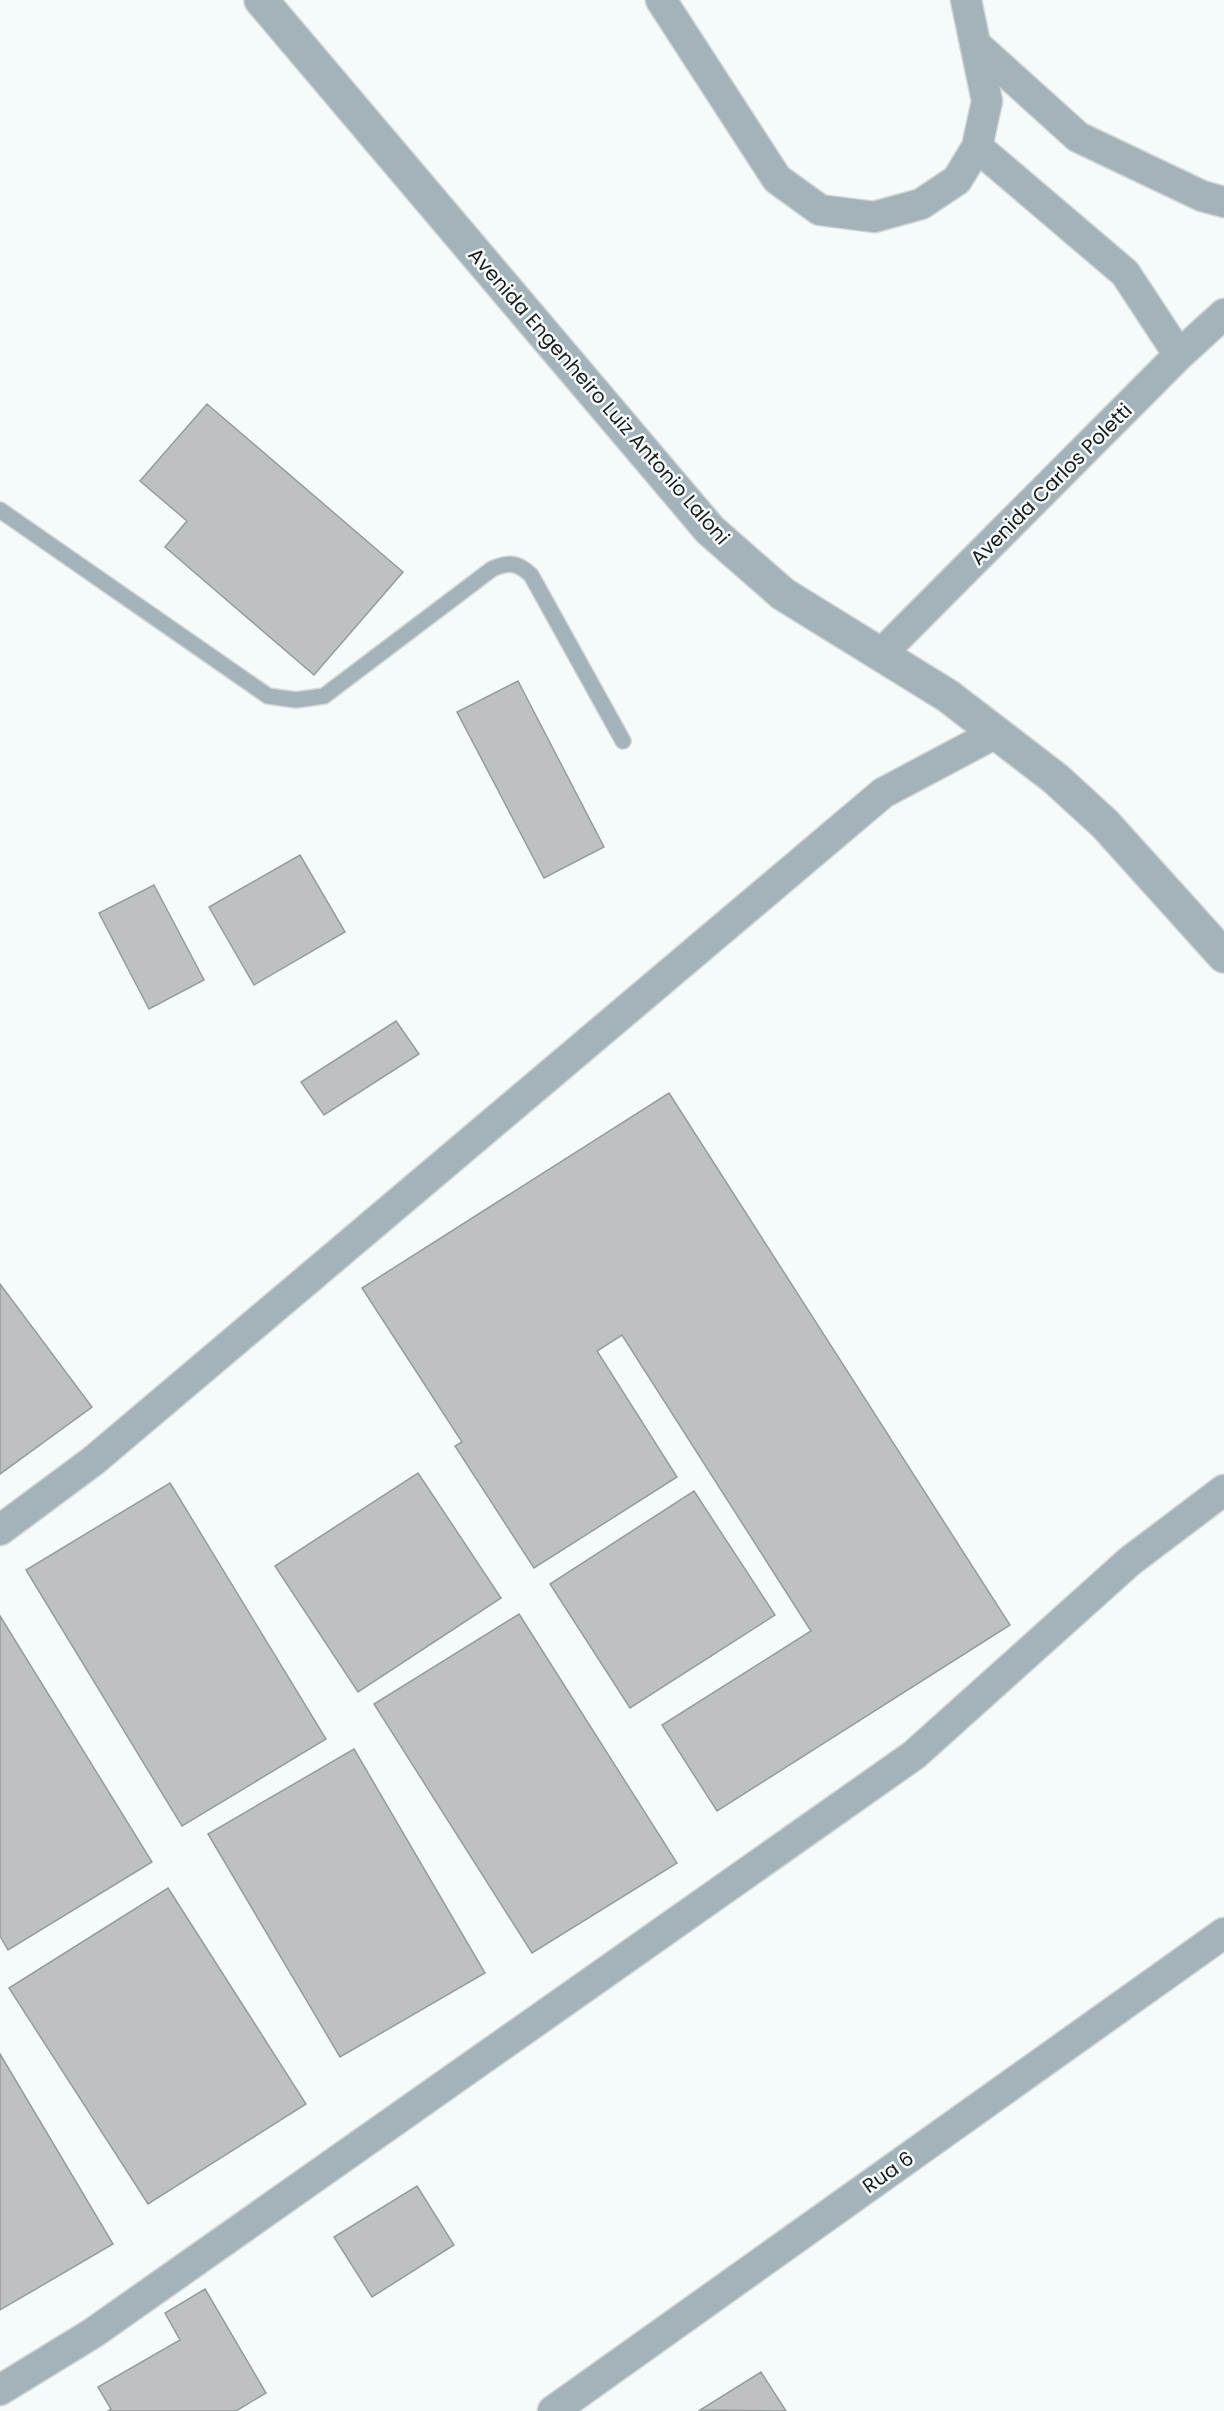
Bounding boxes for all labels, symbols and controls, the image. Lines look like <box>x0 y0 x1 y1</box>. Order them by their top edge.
street label: Avenida Engenheiro Luiz Antonio Laloni <box>462 241 736 551</box>
street label: Avenida Carlos Poletti <box>964 397 1138 571</box>
street label: Rua 6 <box>857 2144 919 2200</box>

